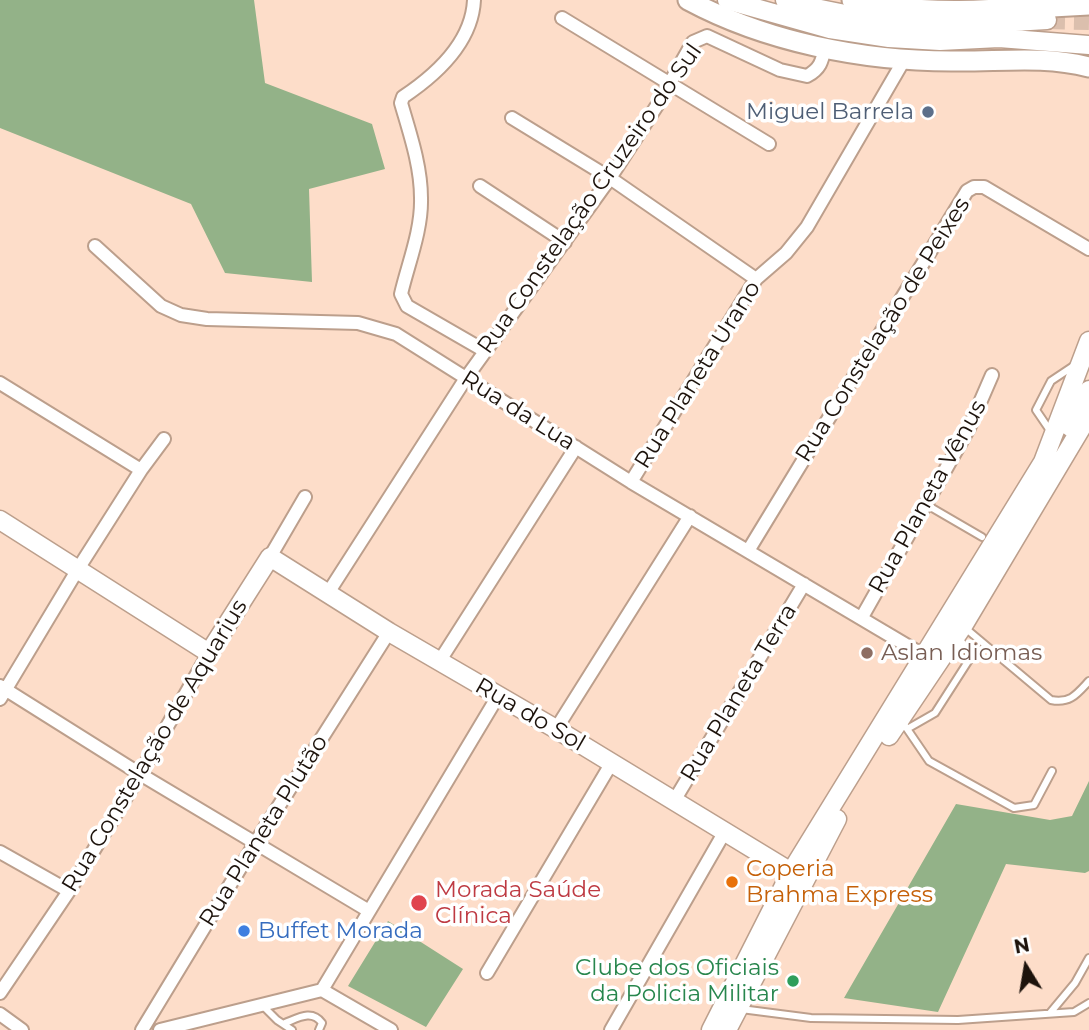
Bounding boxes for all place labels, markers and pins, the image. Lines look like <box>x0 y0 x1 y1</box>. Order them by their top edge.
place label: Miguel Barrela <box>746 98 914 126</box>
marker: Miguel Barrela <box>920 104 936 120</box>
place label: Aslan Idiomas <box>881 639 1042 667</box>
marker: Aslan Idiomas <box>859 645 875 661</box>
place label: Coperia Brahma Express <box>746 855 933 909</box>
marker: Coperia Brahma Express <box>724 874 740 890</box>
place label: Morada Saúde Clínica <box>435 876 601 930</box>
marker: Morada Saúde Clínica <box>409 893 429 913</box>
place label: Buffet Morada <box>258 917 423 945</box>
marker: Buffet Morada <box>236 923 252 939</box>
place label: Clube dos Oficiais da Policia Militar <box>575 954 779 1008</box>
marker: Clube dos Oficiais da Policia Militar <box>785 973 801 989</box>

